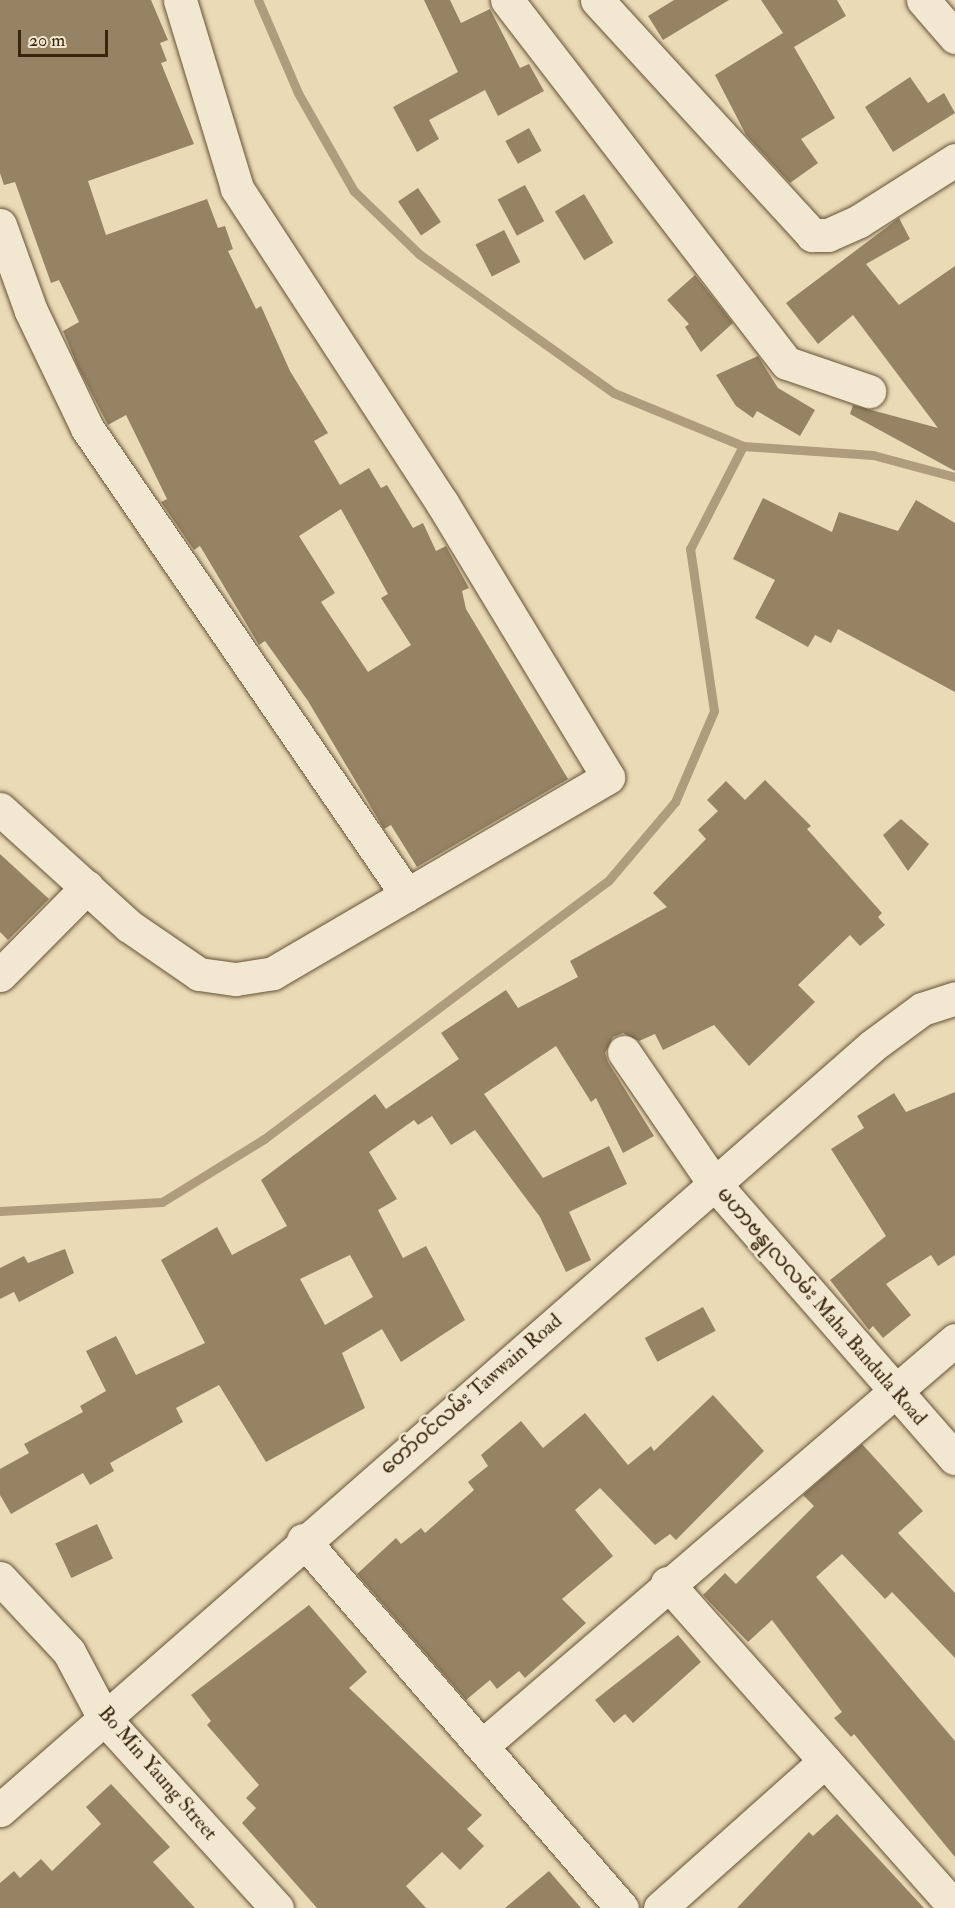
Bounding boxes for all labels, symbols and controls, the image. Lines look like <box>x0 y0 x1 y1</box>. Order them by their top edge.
scale bar <box>21 18 111 56</box>
text: 20 m <box>29 29 65 52</box>
street label: မဟာဗန္ဓုလလမ်း Maha Bandula Road <box>712 1182 932 1430</box>
street label: တော်ဝင်လမ်း Tawwain Road <box>375 1309 567 1479</box>
street label: Bo Min Yaung Street <box>93 1701 223 1845</box>

